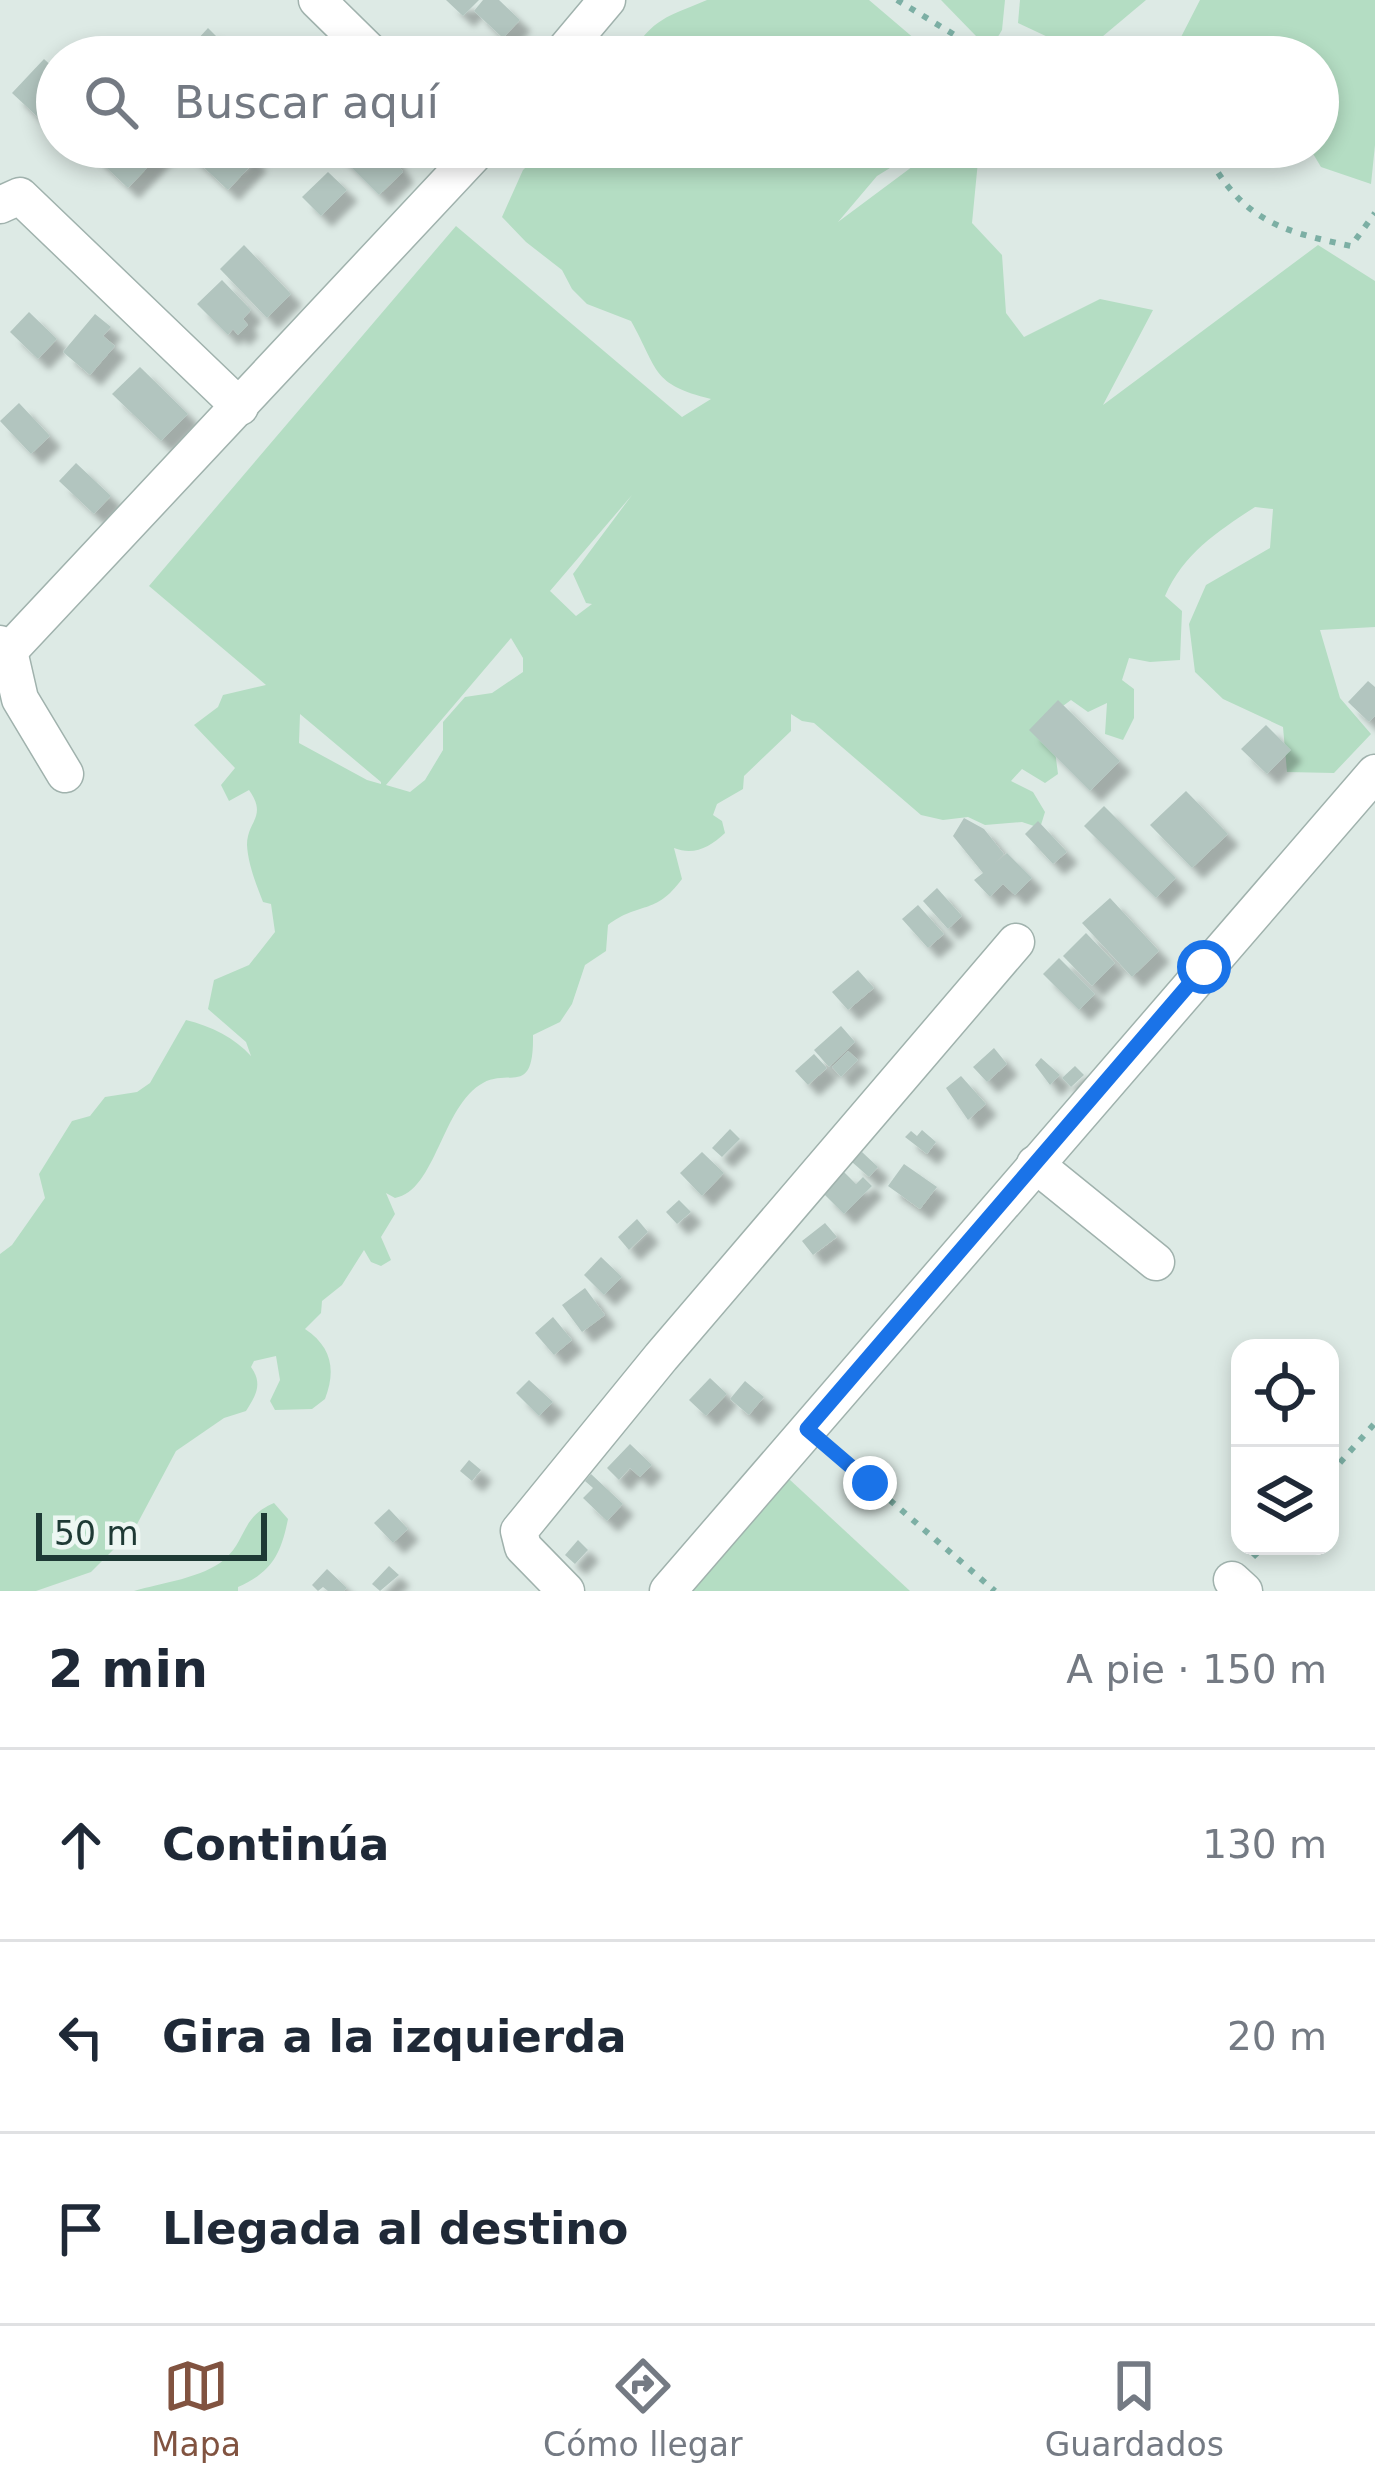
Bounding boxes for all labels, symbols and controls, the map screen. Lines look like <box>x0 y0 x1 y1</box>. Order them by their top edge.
search box <box>36 36 1339 168</box>
icon: search <box>78 69 144 135</box>
text: Buscar aquí <box>174 76 439 129</box>
route start <box>1177 940 1231 994</box>
map controls <box>1231 1339 1339 1555</box>
button: locate <box>1231 1339 1339 1447</box>
button: layers <box>1231 1447 1339 1555</box>
route end <box>843 1456 897 1510</box>
scale bar <box>36 1507 267 1560</box>
text: 50 m <box>54 1514 139 1553</box>
text: 2 min <box>48 1640 208 1699</box>
text: A pie · 150 m <box>1066 1647 1327 1692</box>
icon: ahead <box>48 1812 114 1878</box>
text: Continúa <box>162 1818 389 1871</box>
text: 130 m <box>1202 1822 1327 1867</box>
icon: left <box>48 2004 114 2070</box>
text: Gira a la izquierda <box>162 2010 627 2063</box>
text: 20 m <box>1227 2014 1327 2059</box>
icon: arrive <box>48 2196 114 2262</box>
text: Llegada al destino <box>162 2202 628 2255</box>
tab: Mapa <box>151 2353 241 2464</box>
tab: Cómo llegar <box>543 2353 743 2464</box>
tab: Guardados <box>1045 2353 1224 2464</box>

